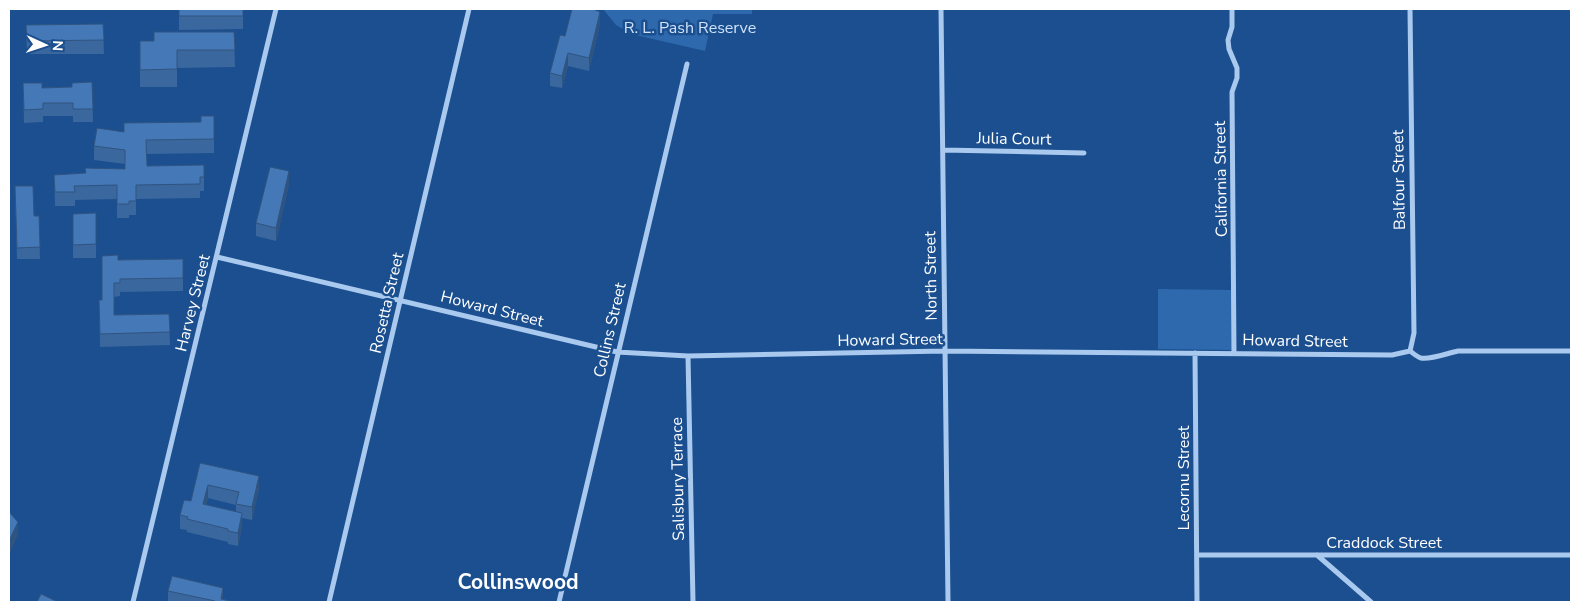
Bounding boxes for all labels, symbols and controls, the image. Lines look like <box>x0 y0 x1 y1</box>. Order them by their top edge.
park label: R. L. Pash Reserve <box>624 17 756 39</box>
north arrow <box>20 20 70 70</box>
text: N <box>48 40 67 51</box>
street label: California Street <box>1209 120 1233 237</box>
street label: Julia Court <box>975 127 1052 151</box>
street label: Balfour Street <box>1387 129 1411 230</box>
street label: North Street <box>919 231 943 321</box>
street label: Rosetta Street <box>365 250 409 356</box>
street label: Harvey Street <box>170 252 216 354</box>
street label: Collins Street <box>588 280 632 380</box>
street label: Howard Street <box>438 286 546 333</box>
street label: Howard Street <box>837 328 943 352</box>
street label: Howard Street <box>1242 329 1348 353</box>
street label: Salisbury Terrace <box>666 417 690 541</box>
street label: Lecornu Street <box>1173 425 1195 530</box>
street label: Craddock Street <box>1326 532 1442 554</box>
district label: Collinswood <box>457 568 579 596</box>

